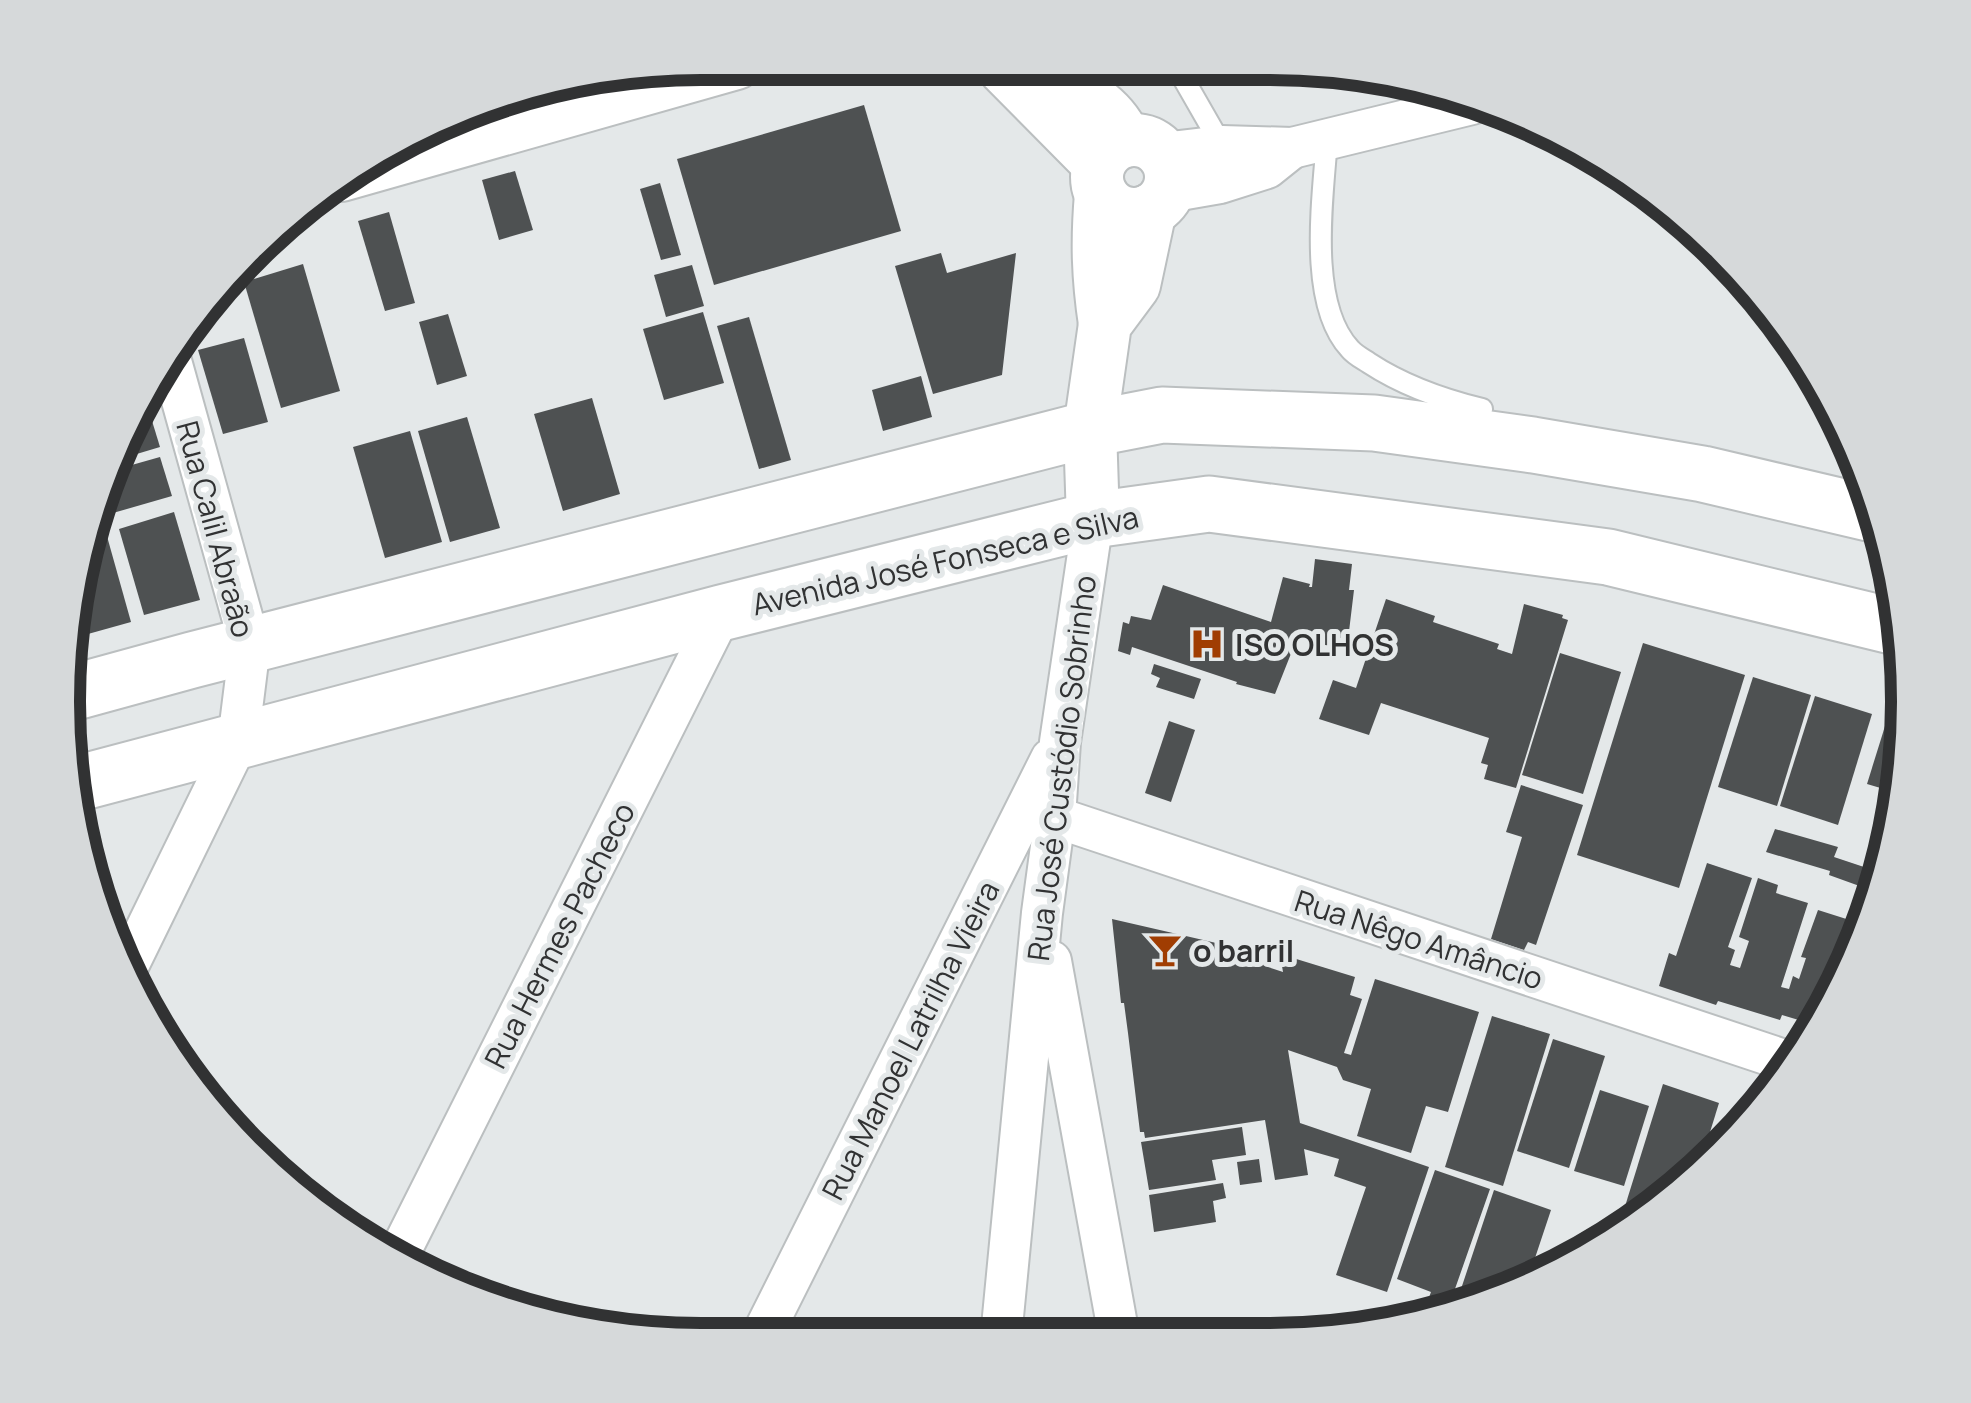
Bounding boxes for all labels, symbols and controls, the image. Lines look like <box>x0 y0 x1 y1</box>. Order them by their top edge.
street label: Rua Calil Abraão <box>167 416 265 642</box>
street label: Avenida José Fonseca e Silva <box>748 496 1142 624</box>
street label: Rua José Custódio Sobrinho <box>1017 573 1105 963</box>
place label: ISO OLHOS <box>1235 624 1394 665</box>
hospital icon: ISO OLHOS <box>1188 625 1226 663</box>
street label: Rua Hermes Pacheco <box>474 795 644 1075</box>
street label: Rua Manoel Latrilha Vieira <box>812 874 1008 1206</box>
street label: Rua Nêgo Amâncio <box>1290 880 1548 998</box>
place label: o barril <box>1193 930 1294 971</box>
bar icon: o barril <box>1146 931 1184 969</box>

